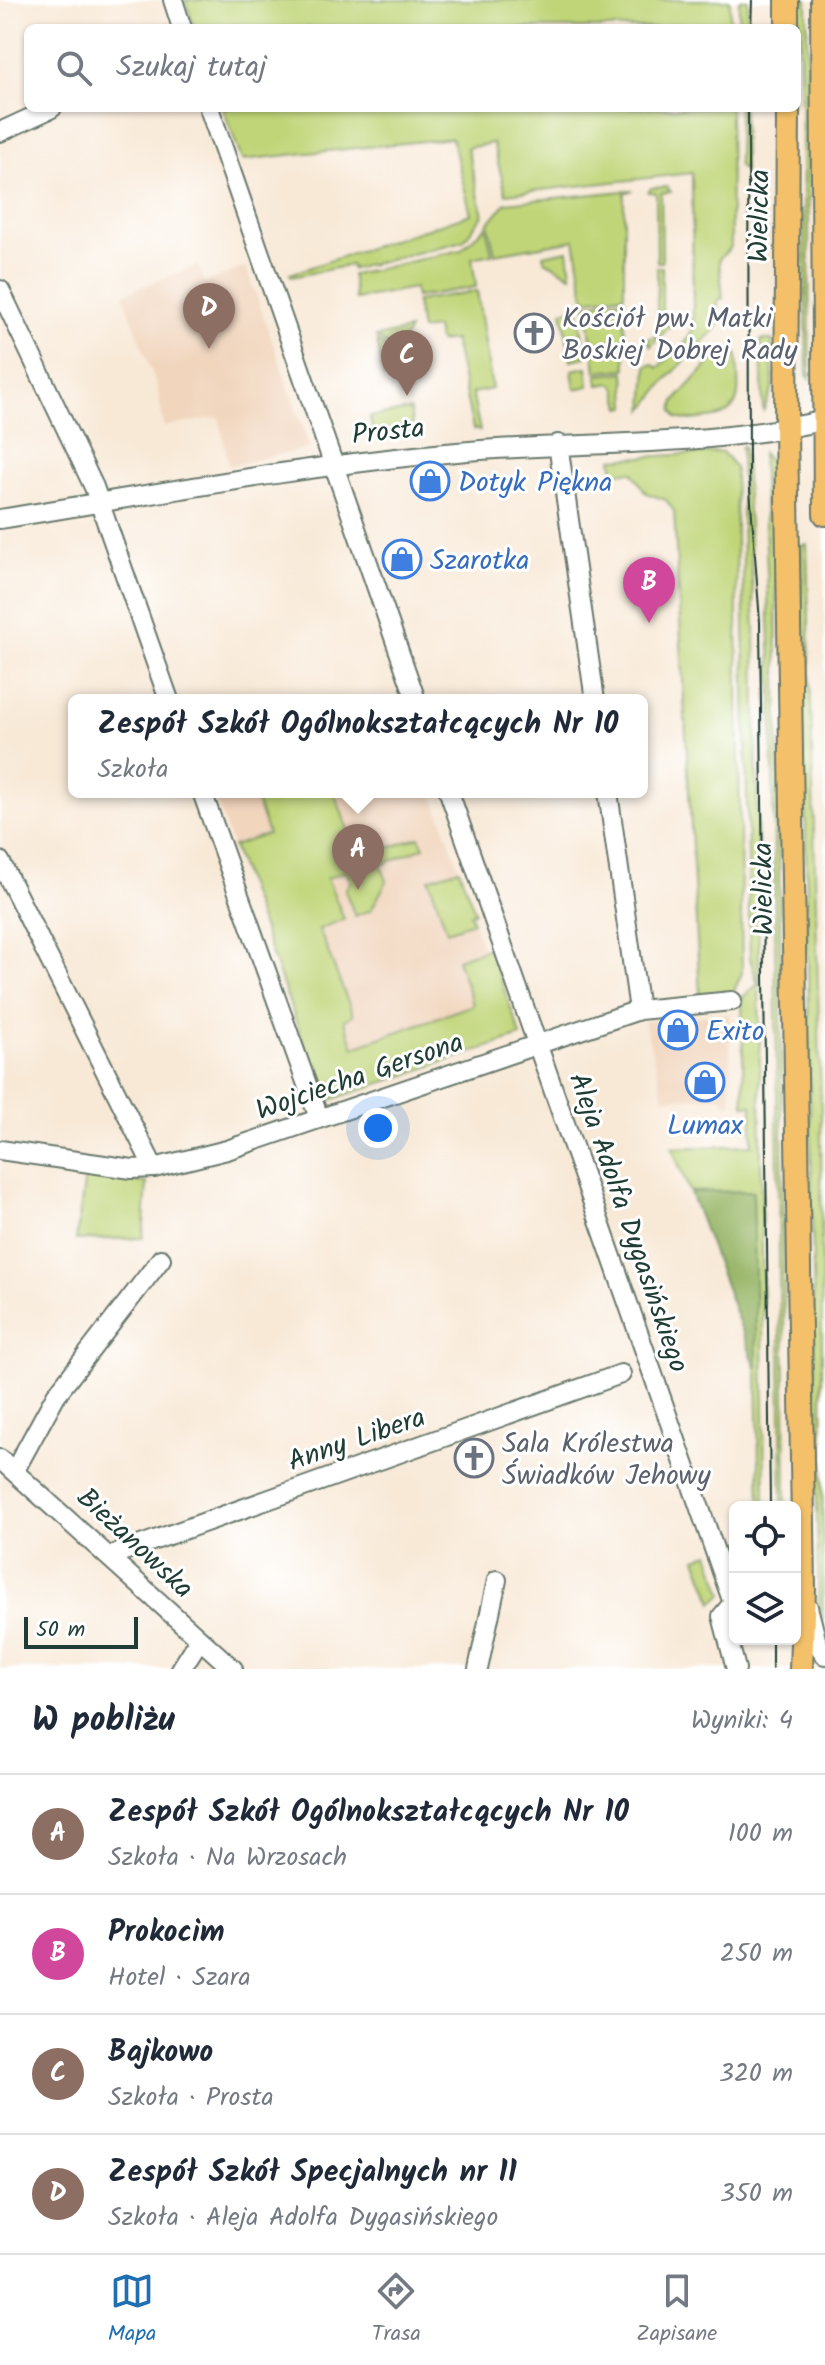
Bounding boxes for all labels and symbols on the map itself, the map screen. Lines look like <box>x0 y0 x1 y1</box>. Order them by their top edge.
street label: Wielicka <box>737 169 784 263</box>
pin: D <box>183 283 235 349</box>
place label: Kościół pw. Matki Boskiej Dobrej Rady <box>562 297 798 374</box>
church icon: Kościół pw. Matki Boskiej Dobrej Rady <box>513 312 555 354</box>
pin: C <box>381 330 433 396</box>
street label: Prosta <box>350 406 427 459</box>
shop icon: Dotyk Piękna <box>409 460 451 502</box>
place label: Dotyk Piękna <box>458 461 612 506</box>
shop icon: Szarotka <box>381 538 423 580</box>
place label: Szarotka <box>430 539 529 584</box>
pin: B <box>623 557 675 623</box>
pin: A <box>332 824 384 890</box>
street label: Wielicka <box>741 842 788 936</box>
shop icon: Exito <box>657 1009 699 1051</box>
place label: Exito <box>706 1010 765 1055</box>
street label: Wojciecha Gersona <box>250 1021 470 1134</box>
shop icon: Lumax <box>684 1061 726 1103</box>
street label: Aleja Adolfa Dygasińskiego <box>555 1067 700 1379</box>
place label: Lumax <box>667 1104 744 1149</box>
your location <box>358 1108 398 1148</box>
street label: Anny Libera <box>282 1396 432 1485</box>
place label: Sala Królestwa Świadków Jehowy <box>502 1422 711 1499</box>
church icon: Sala Królestwa Świadków Jehowy <box>453 1437 495 1479</box>
street label: Bieżanowska <box>65 1477 203 1610</box>
scale bar <box>24 1613 138 1649</box>

